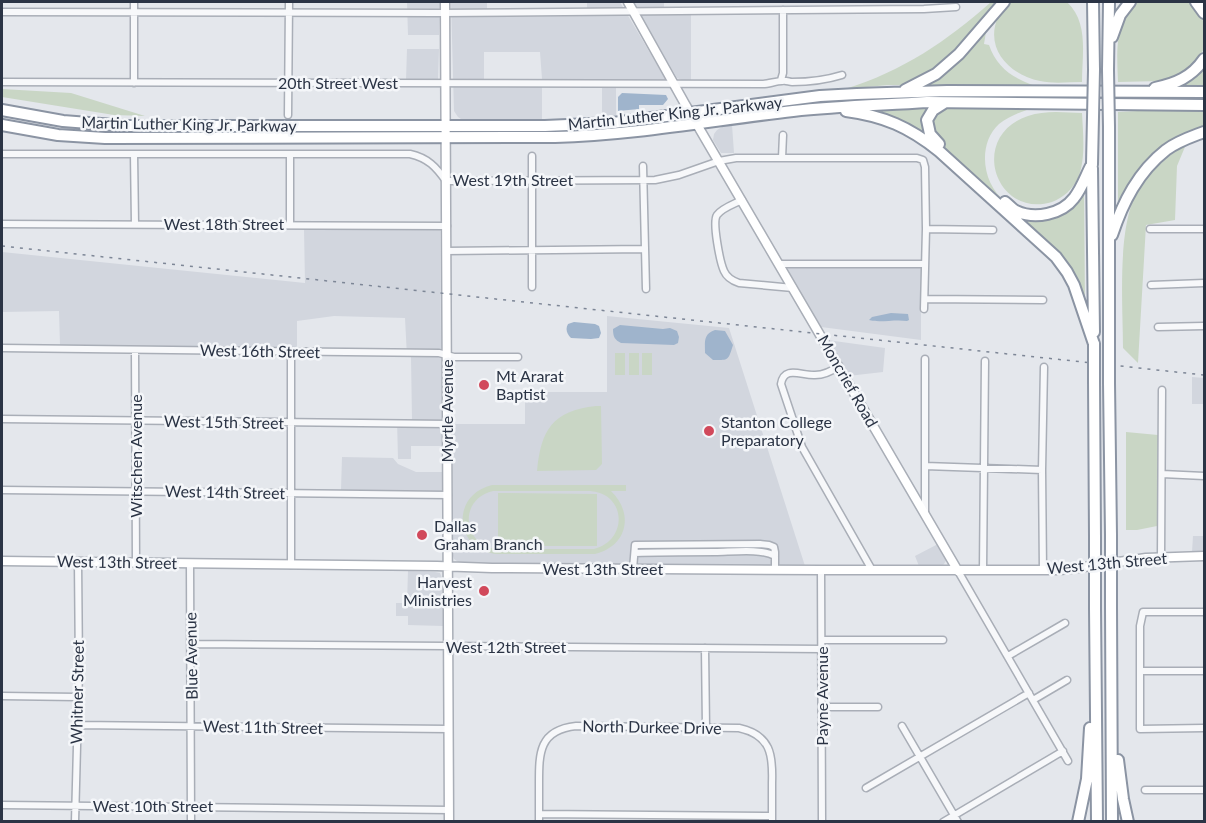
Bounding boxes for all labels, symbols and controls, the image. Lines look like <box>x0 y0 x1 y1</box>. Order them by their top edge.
street label: 20th Street West <box>278 73 398 92</box>
street label: Martin Luther King Jr. Parkway <box>567 92 784 133</box>
street label: Martin Luther King Jr. Parkway <box>81 112 298 135</box>
street label: West 19th Street <box>453 170 573 189</box>
street label: West 18th Street <box>164 214 284 233</box>
street label: Moncrief Road <box>814 331 882 430</box>
street label: West 16th Street <box>200 340 321 361</box>
street label: Myrtle Avenue <box>437 359 456 463</box>
place label: Mt Ararat Baptist <box>496 366 564 403</box>
marker: Mt Ararat Baptist <box>477 378 491 392</box>
street label: Witschen Avenue <box>126 394 145 518</box>
street label: West 15th Street <box>164 411 285 432</box>
place label: Stanton College Preparatory <box>721 412 832 449</box>
marker: Stanton College Preparatory <box>702 424 716 438</box>
street label: West 14th Street <box>165 481 286 502</box>
place label: Dallas Graham Branch <box>434 516 543 553</box>
marker: Dallas Graham Branch <box>415 528 429 542</box>
street label: West 13th Street <box>1046 548 1168 577</box>
street label: West 13th Street <box>57 551 178 572</box>
street label: West 13th Street <box>543 559 663 578</box>
place label: Harvest Ministries <box>403 572 472 609</box>
marker: Harvest Ministries <box>477 584 491 598</box>
street label: Blue Avenue <box>180 612 201 700</box>
street label: West 12th Street <box>446 637 566 656</box>
street label: Whitner Street <box>66 640 87 744</box>
street label: Payne Avenue <box>812 646 831 746</box>
street label: West 11th Street <box>203 716 324 737</box>
street label: North Durkee Drive <box>582 716 722 737</box>
street label: West 10th Street <box>93 796 213 815</box>

